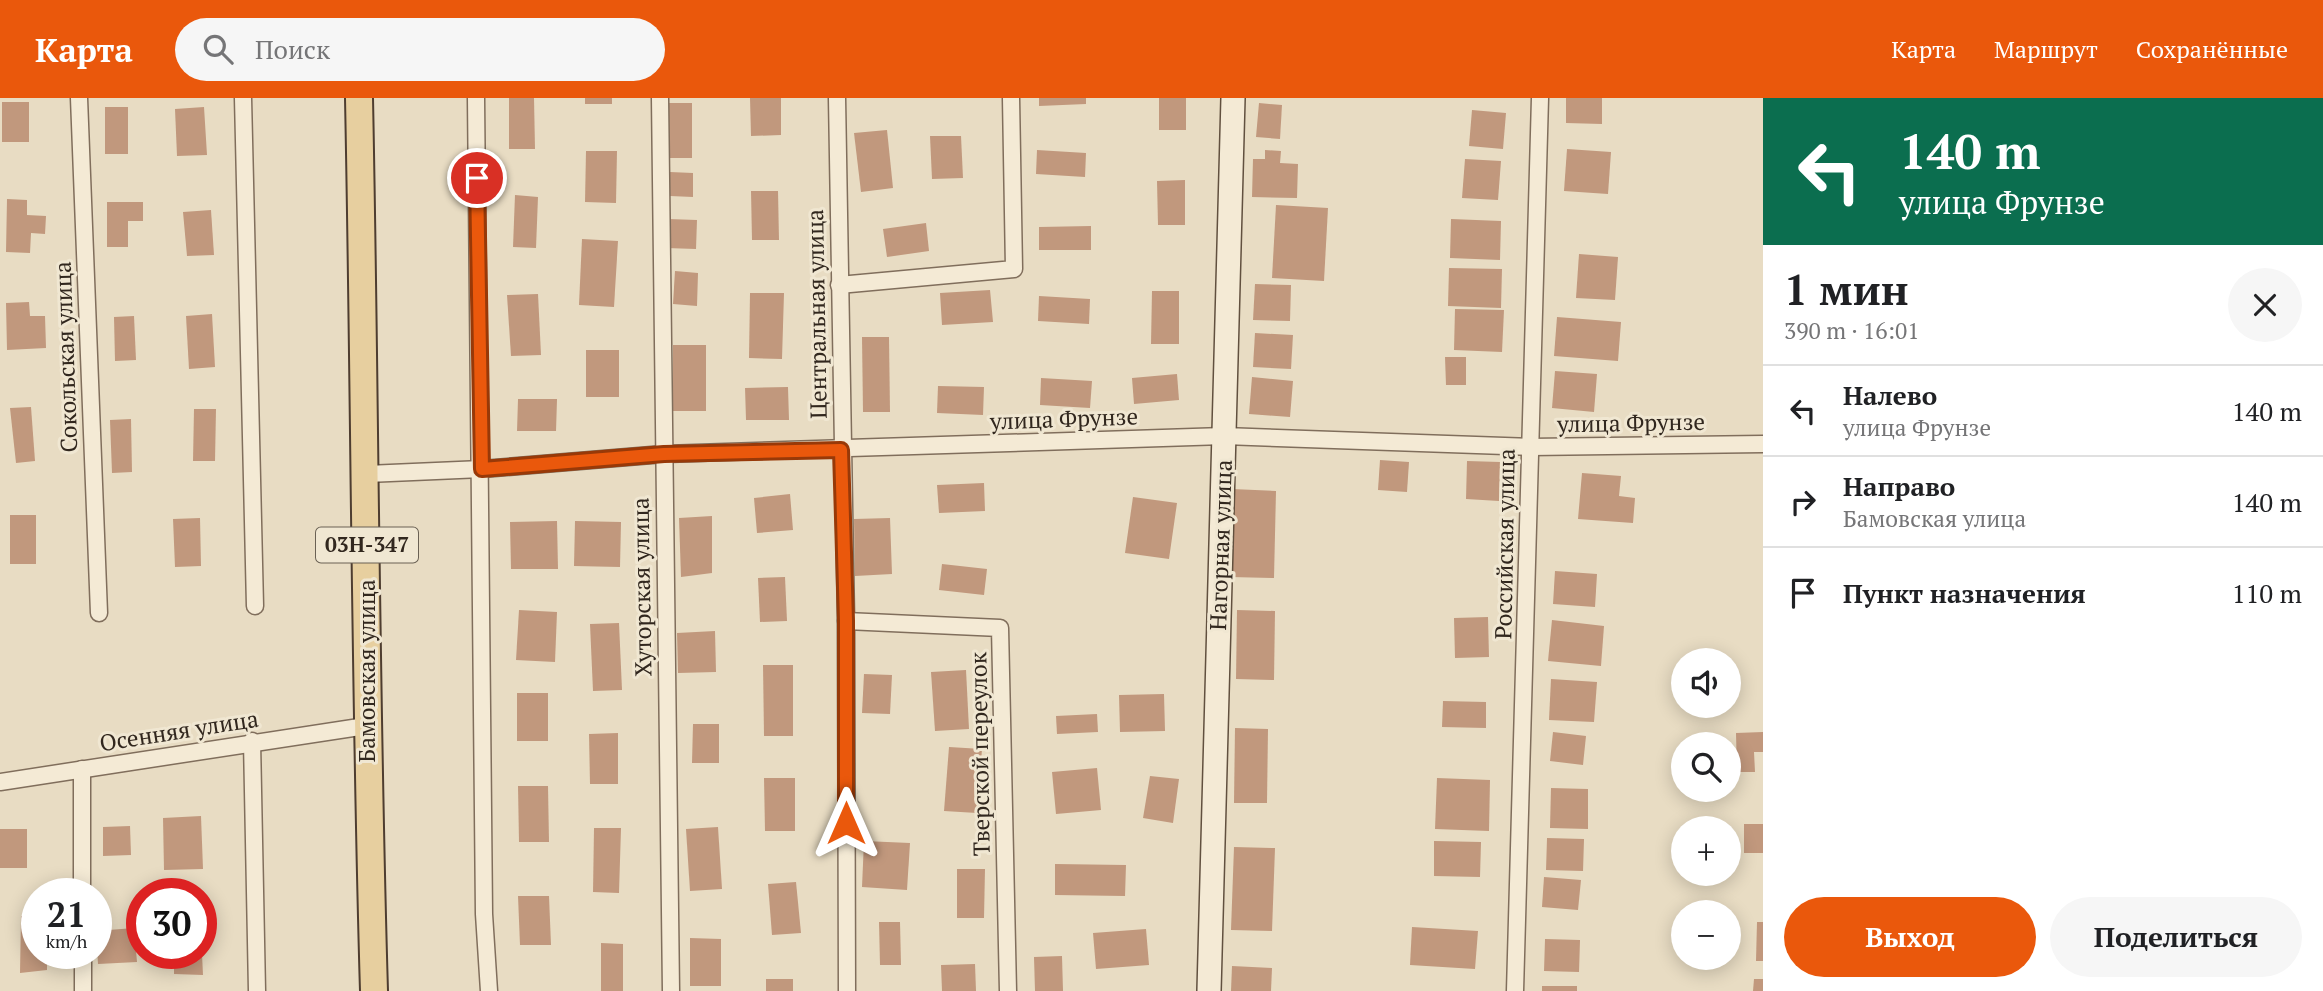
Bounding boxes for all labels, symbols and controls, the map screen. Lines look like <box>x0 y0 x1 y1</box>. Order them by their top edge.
search box <box>175 18 665 81</box>
text: Карта <box>35 28 133 71</box>
icon: search <box>199 30 237 68</box>
text: Поиск <box>255 32 330 66</box>
text: Карта <box>1891 33 1956 65</box>
text: Маршрут <box>1994 33 2098 65</box>
text: Сохранённые <box>2136 33 2288 65</box>
text: 140 m <box>1899 118 2041 183</box>
icon: left <box>1784 126 1875 217</box>
pin <box>447 148 507 208</box>
icon: arrive <box>458 159 496 197</box>
text: улица Фрунзе <box>1899 181 2105 223</box>
street label: Центральная улица <box>799 209 834 419</box>
street label: Сокольская улица <box>47 261 84 453</box>
text: 1 мин <box>1784 261 1909 317</box>
button: close <box>2228 268 2302 342</box>
text: 390 m · 16:01 <box>1784 315 1919 346</box>
text: Налево <box>1843 378 1937 412</box>
icon: left <box>1784 392 1822 430</box>
text: 140 m <box>2232 394 2302 428</box>
street label: улица Фрунзе <box>989 400 1138 437</box>
street label: улица Фрунзе <box>1556 406 1705 439</box>
text: улица Фрунзе <box>1843 412 1991 443</box>
street label: Российская улица <box>1487 448 1522 640</box>
street label: Нагорная улица <box>1202 459 1239 631</box>
text: Направо <box>1843 469 1955 503</box>
icon: right <box>1784 483 1822 521</box>
text: 140 m <box>2232 485 2302 519</box>
street label: Хуторская улица <box>624 497 659 677</box>
text: Бамовская улица <box>1843 503 2026 534</box>
road number: 03Н-347 <box>316 528 418 562</box>
icon: arrive <box>1784 574 1822 612</box>
text: Пункт назначения <box>1843 576 2086 610</box>
text: 110 m <box>2232 576 2302 610</box>
street label: Бамовская улица <box>351 579 382 763</box>
map controls <box>1671 648 1741 970</box>
button: sound <box>1671 648 1741 718</box>
street label: Тверской переулок <box>962 651 997 856</box>
street label: Осенняя улица <box>97 703 261 758</box>
button: search <box>1671 732 1741 802</box>
position arrow <box>809 786 883 860</box>
button: + <box>1671 816 1741 886</box>
speed limit sign: 30 <box>126 878 217 969</box>
text: 21 <box>47 891 86 937</box>
button: Выход <box>1784 897 2036 977</box>
button: Поделиться <box>2050 897 2302 977</box>
button: − <box>1671 900 1741 970</box>
text: km/h <box>46 929 87 953</box>

